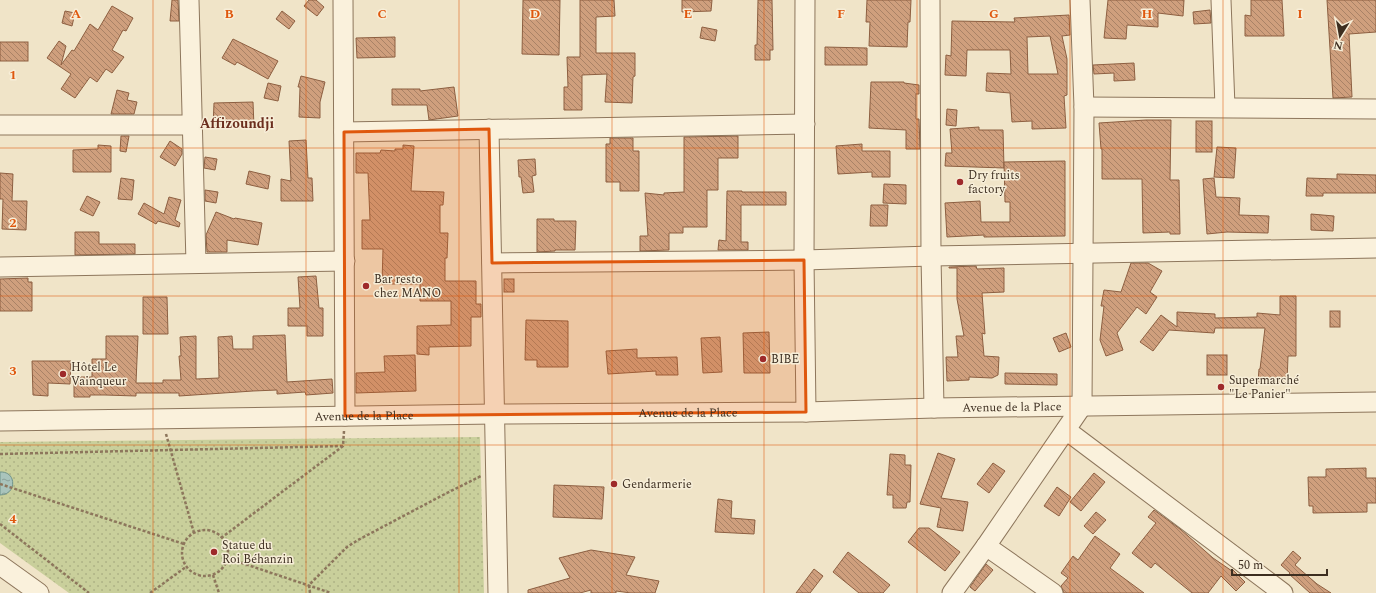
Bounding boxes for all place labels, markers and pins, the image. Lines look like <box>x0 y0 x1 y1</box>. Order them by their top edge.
place label: Dry fruits factory <box>968 166 1020 199</box>
marker: Dry fruits factory <box>955 177 965 187</box>
place label: Bar resto chez MANO <box>374 270 441 303</box>
marker: Bar resto chez MANO <box>361 281 371 291</box>
place label: BIBE <box>771 350 799 369</box>
marker: BIBE <box>758 354 768 364</box>
place label: Hôtel Le Vainqueur <box>71 358 127 391</box>
marker: Hôtel Le Vainqueur <box>58 369 68 379</box>
place label: Supermarché "Le Panier" <box>1229 371 1299 404</box>
marker: Supermarché "Le Panier" <box>1216 382 1226 392</box>
place label: Gendarmerie <box>622 475 692 494</box>
marker: Gendarmerie <box>609 479 619 489</box>
place label: Statue du Roi Béhanzin <box>222 536 293 569</box>
marker: Statue du Roi Béhanzin <box>209 547 219 557</box>

